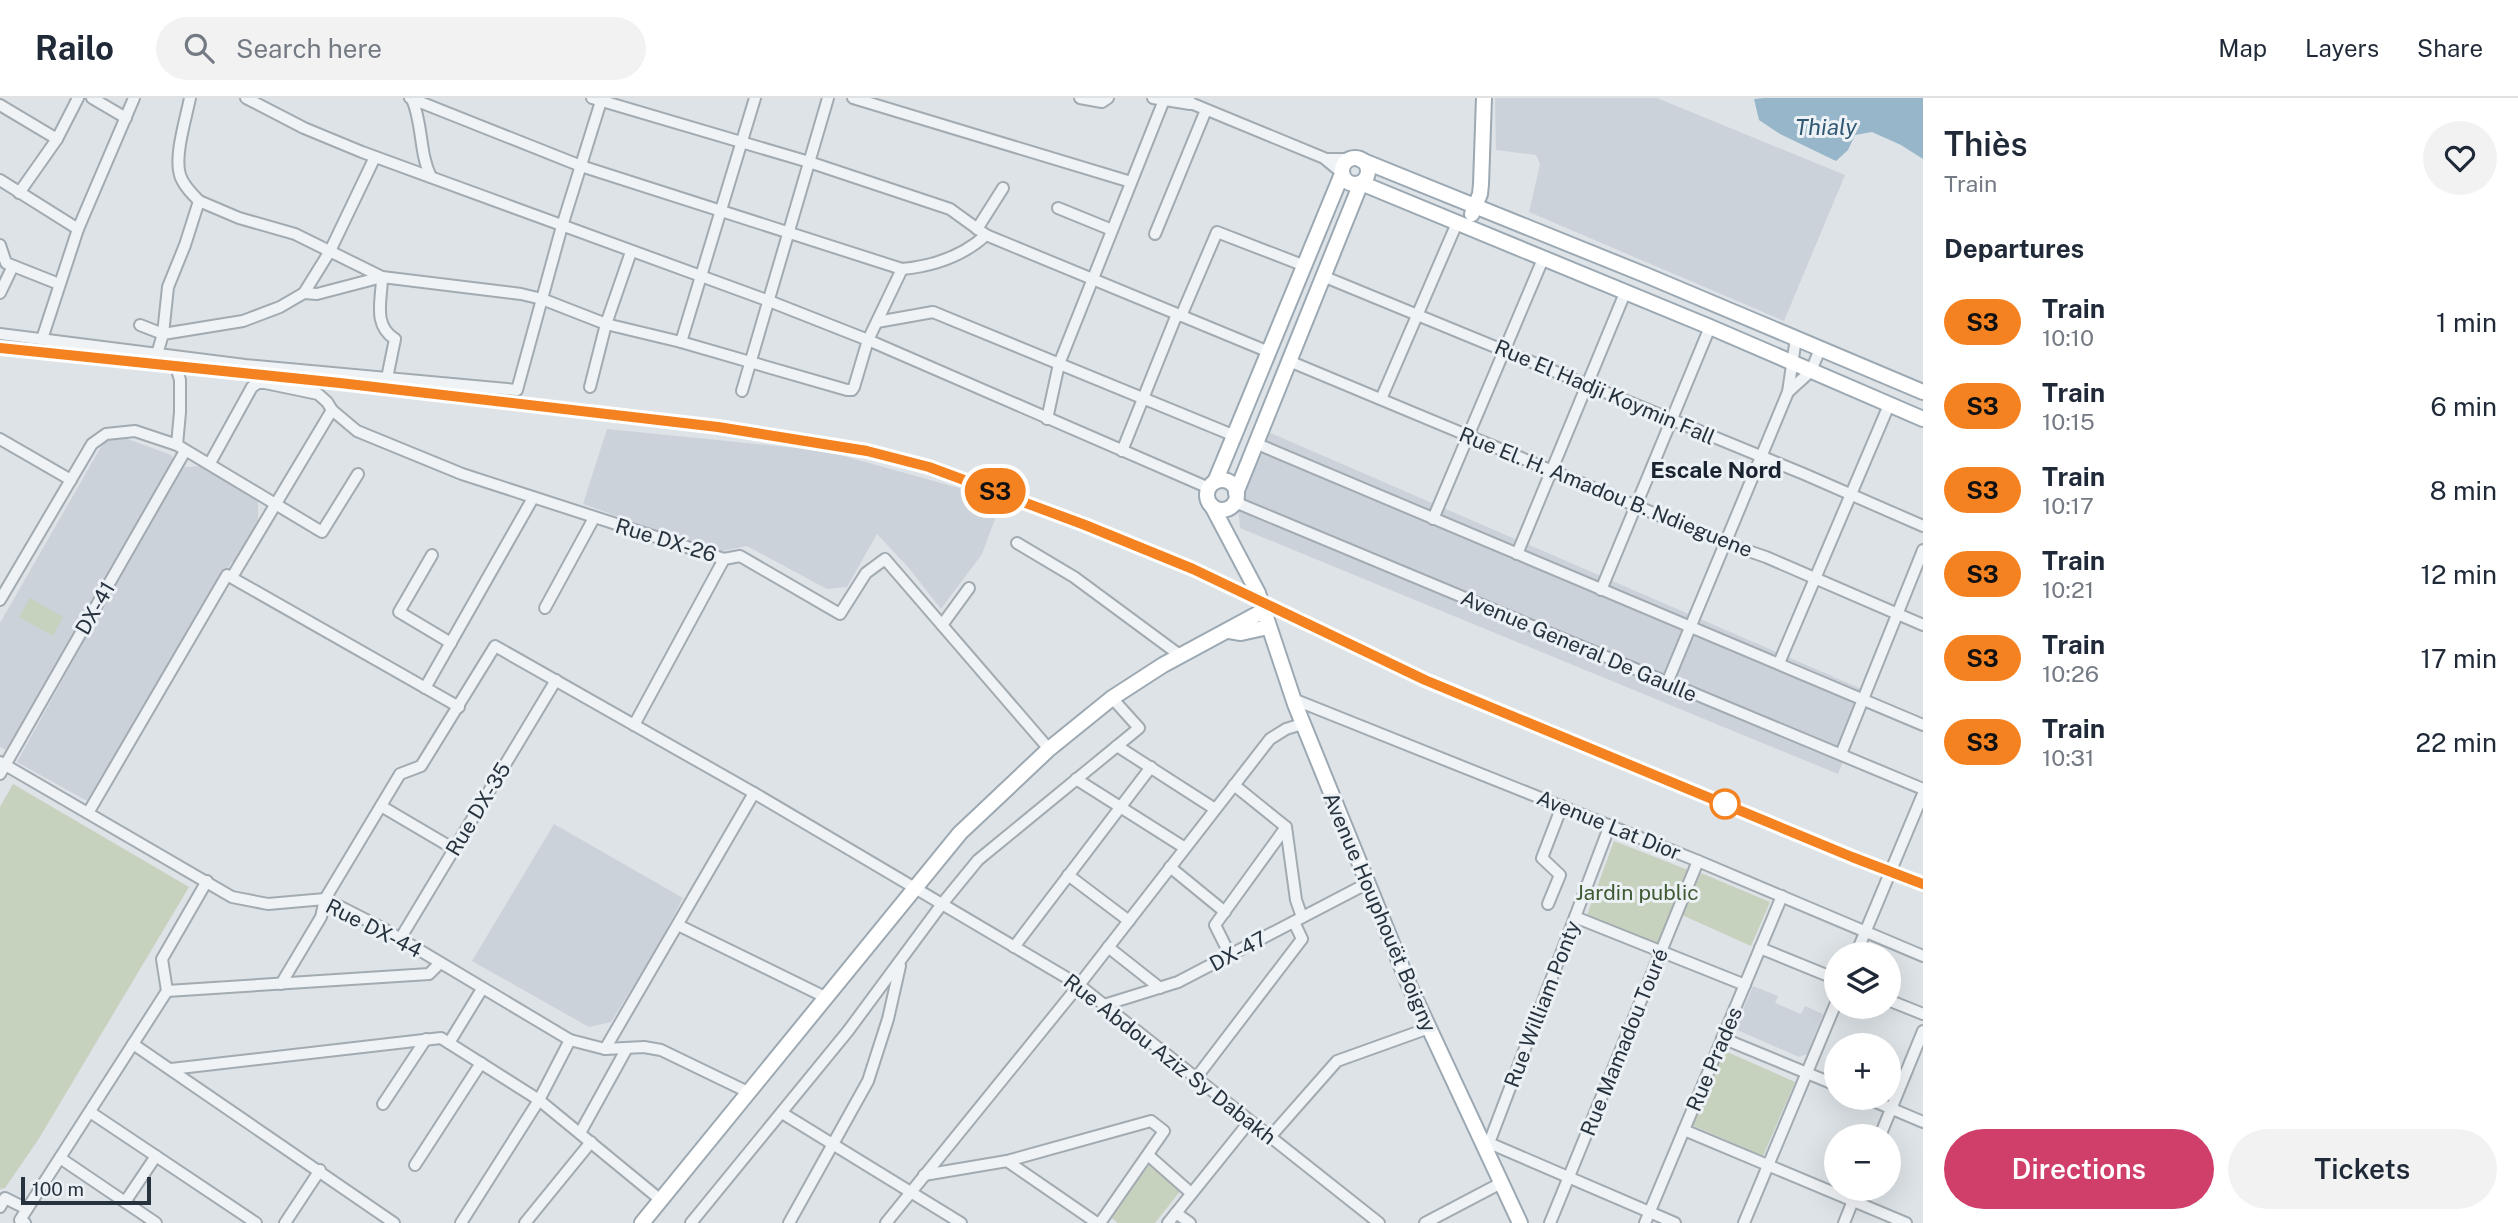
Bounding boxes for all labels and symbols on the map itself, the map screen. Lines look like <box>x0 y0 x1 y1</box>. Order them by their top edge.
water label: Thialy <box>1795 113 1858 140</box>
street label: Rue El Hadji Koymin Fall <box>1491 334 1719 450</box>
street label: Rue El. H. Amadou B. Ndieguene <box>1456 422 1756 562</box>
district label: Escale Nord <box>1650 456 1782 483</box>
line badge: S3 <box>964 468 1026 514</box>
street label: Rue DX-26 <box>613 513 719 567</box>
street label: DX-41 <box>70 577 120 639</box>
street label: Avenue General De Gaulle <box>1457 585 1701 707</box>
street label: Rue DX-35 <box>440 758 516 860</box>
street label: Avenue Lat Dior <box>1533 785 1685 865</box>
street label: Avenue Houphouët Boigny <box>1318 788 1442 1036</box>
unlabelled marker <box>1710 789 1740 819</box>
park label: Jardin public <box>1575 880 1699 905</box>
street label: Rue DX-44 <box>322 893 426 963</box>
street label: Rue William Ponty <box>1499 917 1585 1091</box>
street label: DX-47 <box>1205 926 1271 976</box>
street label: Rue Mamadou Touré <box>1575 945 1673 1139</box>
street label: Rue Abdou Aziz Sy Dabakh <box>1059 968 1281 1150</box>
street label: Rue Prades <box>1681 1003 1747 1115</box>
scale bar <box>21 1174 150 1206</box>

